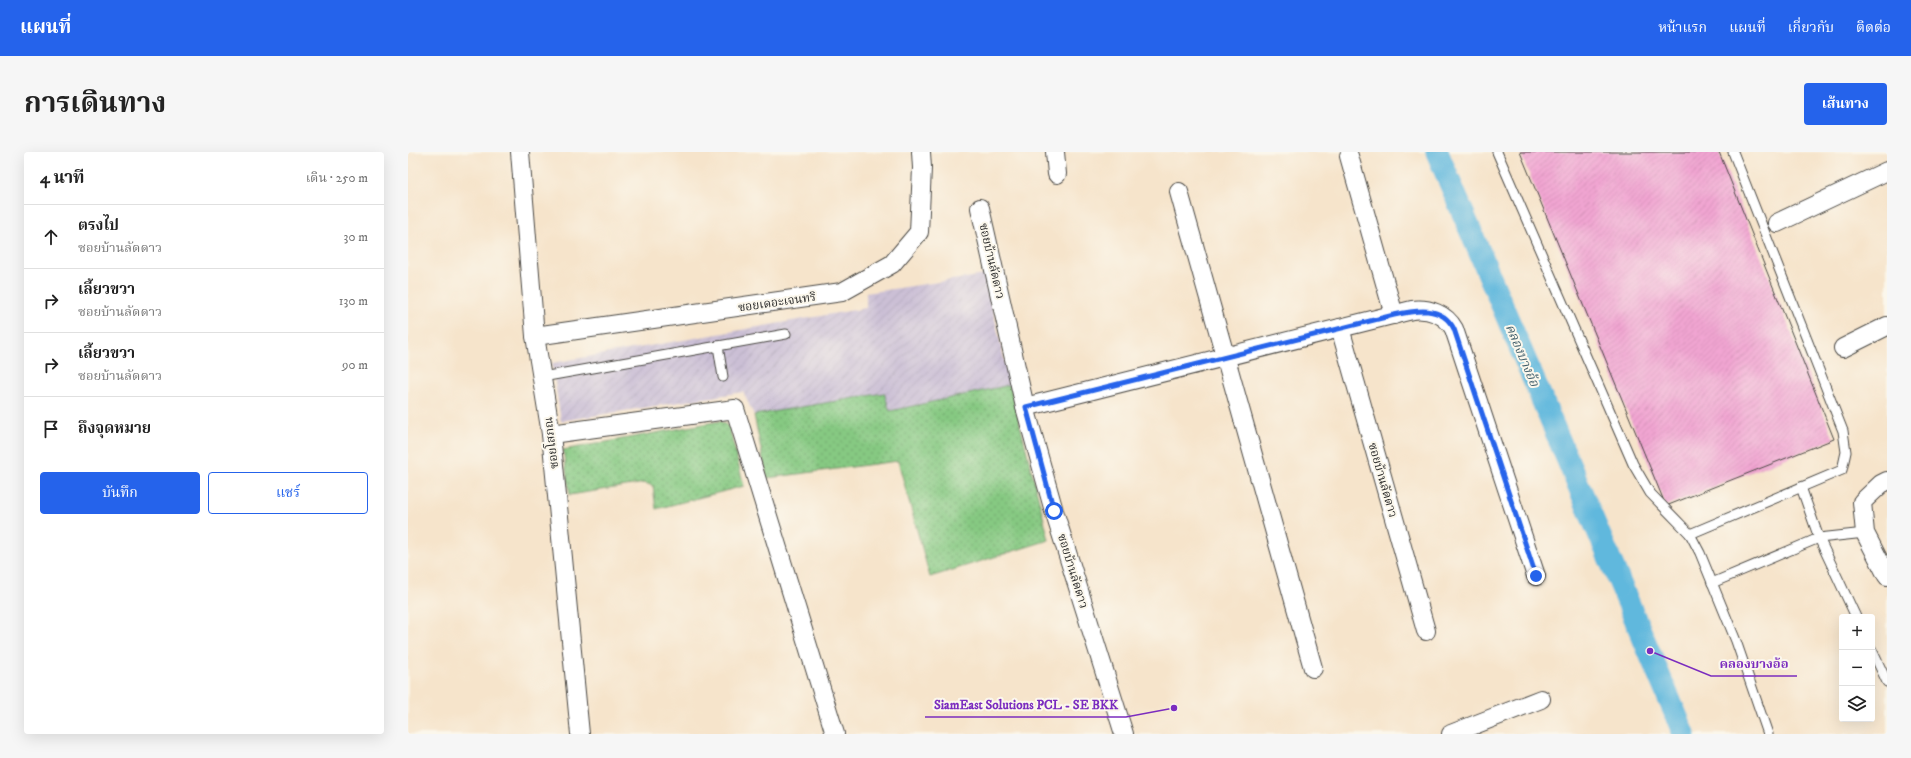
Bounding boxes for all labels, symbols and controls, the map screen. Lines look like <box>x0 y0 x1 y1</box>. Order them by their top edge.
text: แผนที่ <box>20 16 71 39</box>
text: หน้าแรก <box>1658 19 1707 37</box>
text: แผนที่ <box>1729 19 1766 37</box>
text: เกี่ยวกับ <box>1788 19 1834 37</box>
text: ติดต่อ <box>1856 19 1891 37</box>
button: เส้นทาง <box>1804 83 1887 125</box>
text: การเดินทาง <box>24 86 166 121</box>
text: 4 นาที <box>40 167 85 189</box>
text: เดิน · 250 m <box>306 170 368 186</box>
text: ตรงไป <box>78 216 119 235</box>
street label: ซอยบ้านลัดดาว <box>975 222 1008 301</box>
icon: ahead <box>40 226 62 248</box>
text: 30 m <box>344 229 368 245</box>
text: ซอยบ้านลัดดาว <box>78 240 162 256</box>
text: เลี้ยวขวา <box>78 280 135 299</box>
icon: right <box>40 290 62 312</box>
street label: ซอยเดอะเจนทริ <box>737 290 817 315</box>
text: 130 m <box>339 293 368 309</box>
text: ซอยบ้านลัดดาว <box>78 304 162 320</box>
water label: คลองบางอ้อ <box>1502 322 1543 389</box>
text: เลี้ยวขวา <box>78 344 135 363</box>
icon: right <box>40 354 62 376</box>
text: 90 m <box>342 357 368 373</box>
text: ซอยบ้านลัดดาว <box>78 368 162 384</box>
street label: ซอยโสภณ <box>539 416 562 470</box>
icon: arrive <box>40 418 62 440</box>
text: ถึงจุดหมาย <box>78 419 151 438</box>
street label: ซอยบ้านลัดดาว <box>1365 441 1400 519</box>
button: บันทึก <box>40 472 200 514</box>
button: แชร์ <box>208 472 368 514</box>
route start <box>1045 502 1063 520</box>
street label: ซอยบ้านลัดดาว <box>1054 532 1091 610</box>
route end <box>1527 567 1545 585</box>
map controls <box>1839 614 1875 722</box>
button: + <box>1839 614 1875 650</box>
button: − <box>1839 650 1875 686</box>
callout: คลองบางอ้อ <box>1711 651 1797 676</box>
text: คลองบางอ้อ <box>1719 656 1789 672</box>
button: layers <box>1839 686 1875 722</box>
callout: SiamEast Solutions PCL - SE BKK <box>925 692 1126 717</box>
text: SiamEast Solutions PCL - SE BKK <box>934 697 1119 713</box>

